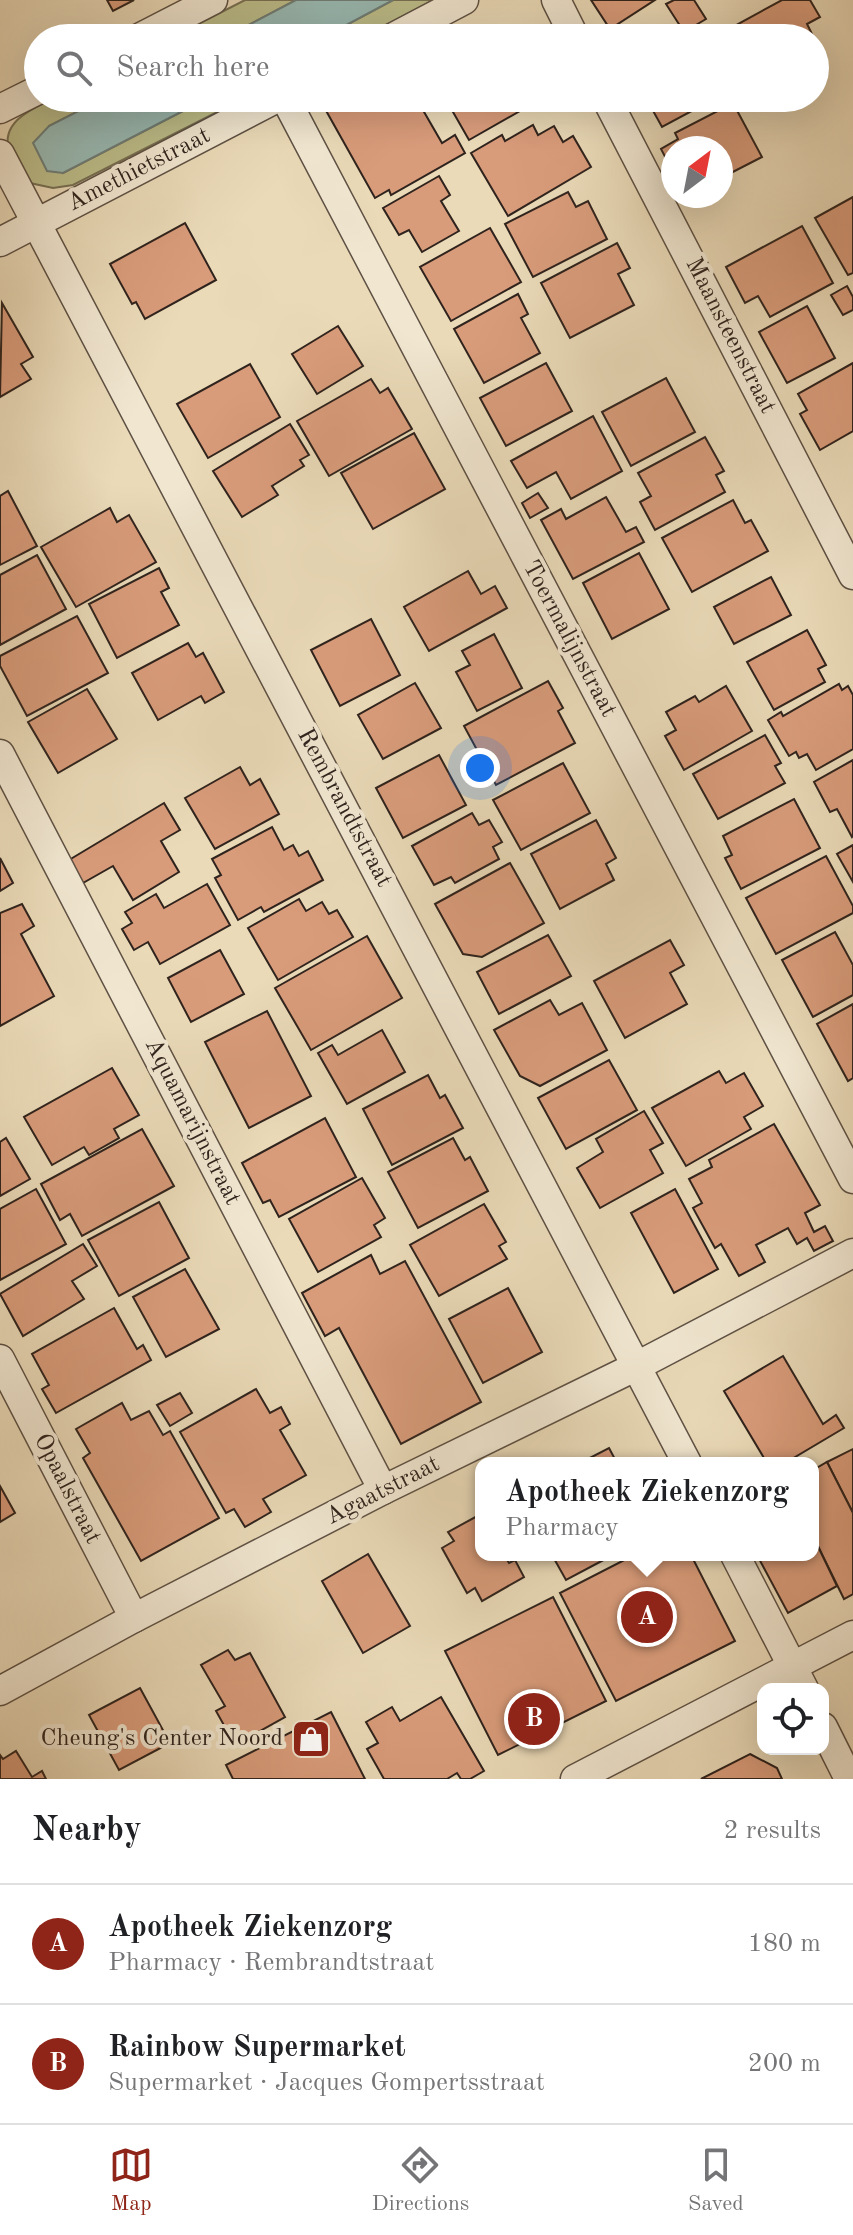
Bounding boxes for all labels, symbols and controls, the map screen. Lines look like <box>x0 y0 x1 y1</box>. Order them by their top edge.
search box <box>24 24 829 112</box>
icon: search <box>52 46 96 90</box>
text: Search here <box>116 53 270 83</box>
street label: Amethietstraat <box>64 124 214 216</box>
north arrow <box>661 136 733 208</box>
street label: Maansteenstraat <box>680 254 780 418</box>
street label: Toermalijnstraat <box>518 557 620 721</box>
street label: Rembrandtstraat <box>292 725 396 891</box>
your location <box>460 748 500 788</box>
street label: Aquamarijnstraat <box>140 1035 244 1209</box>
street label: Opaalstraat <box>29 1430 105 1548</box>
street label: Agaatstraat <box>322 1452 444 1530</box>
popup <box>475 1457 819 1561</box>
text: Apotheek Ziekenzorg <box>505 1478 789 1508</box>
text: Pharmacy <box>505 1515 619 1541</box>
pin: A <box>621 1587 673 1647</box>
map controls <box>757 1683 829 1755</box>
button: locate <box>757 1683 829 1755</box>
pin: B <box>508 1689 560 1749</box>
shop icon: Cheung's Center Noord <box>290 1718 332 1760</box>
place label: Cheung's Center Noord <box>40 1727 283 1751</box>
text: Nearby <box>32 1814 142 1848</box>
text: 2 results <box>723 1818 821 1844</box>
text: Apotheek Ziekenzorg <box>108 1913 392 1943</box>
text: A <box>48 1931 68 1957</box>
text: 180 m <box>748 1931 821 1957</box>
text: Pharmacy · Rembrandtstraat <box>108 1950 434 1976</box>
text: Rainbow Supermarket <box>108 2033 406 2063</box>
text: B <box>49 2051 67 2077</box>
text: 200 m <box>748 2051 821 2077</box>
text: Supermarket · Jacques Gompertsstraat <box>108 2070 545 2096</box>
tab: Map <box>109 2143 153 2218</box>
tab: Directions <box>372 2143 469 2218</box>
tab: Saved <box>688 2143 744 2218</box>

